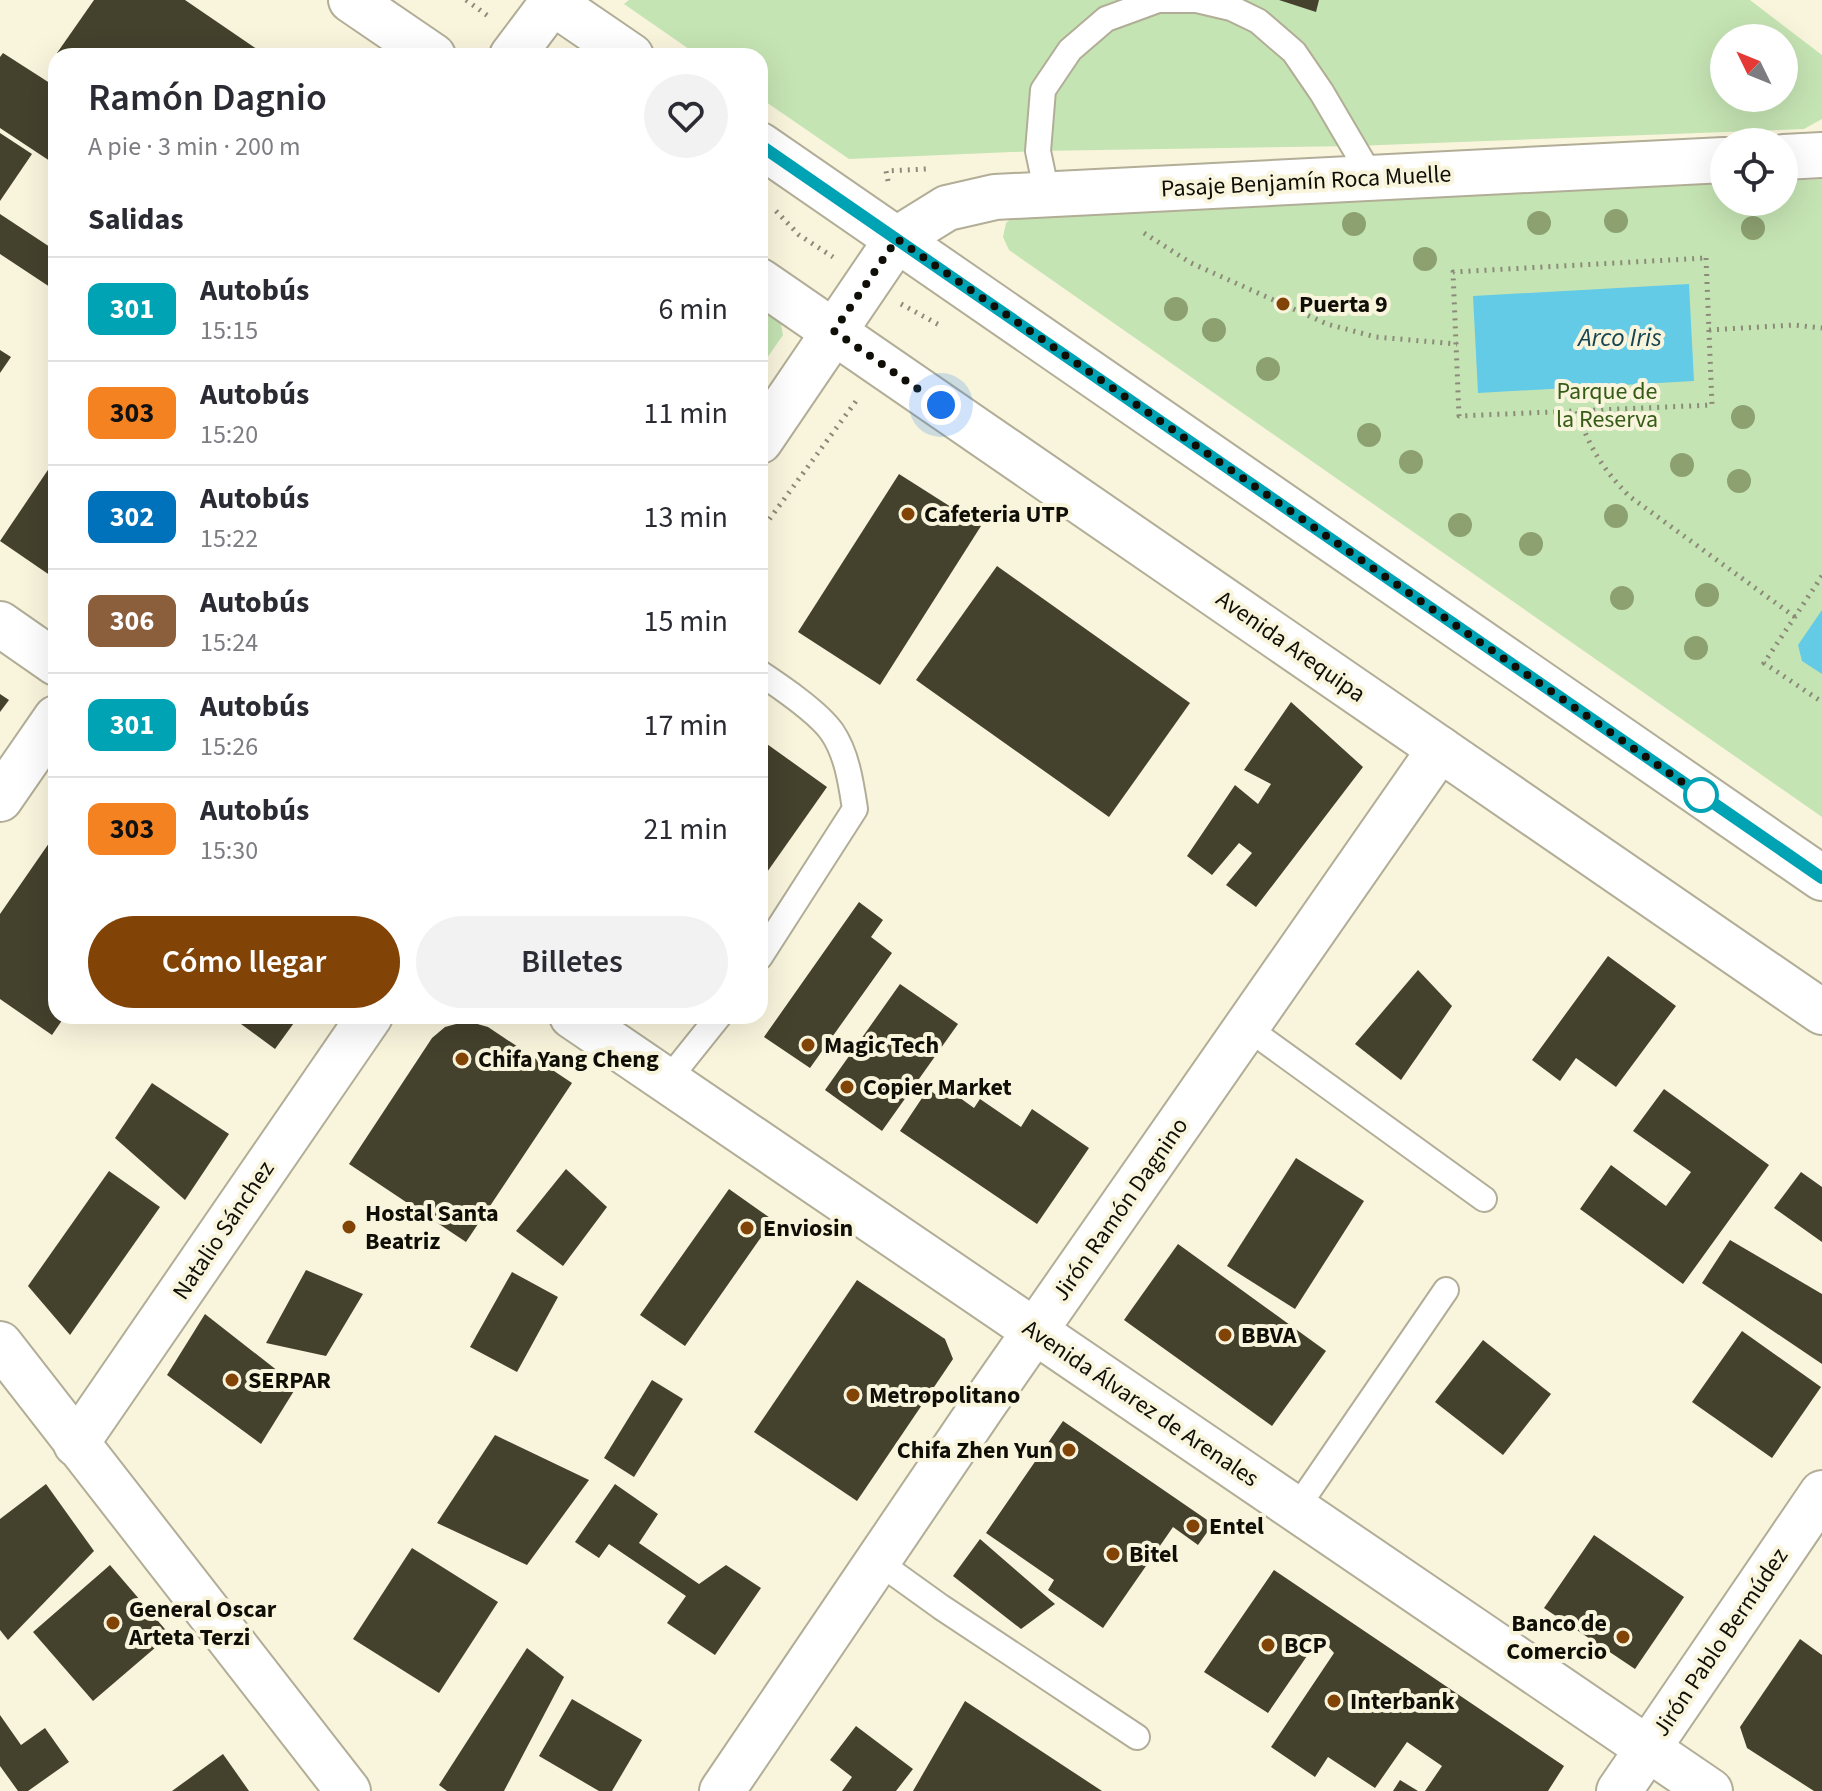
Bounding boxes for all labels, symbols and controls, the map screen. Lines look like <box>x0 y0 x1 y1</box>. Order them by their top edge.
north arrow <box>1710 24 1798 112</box>
map controls <box>1710 24 1798 216</box>
text: Ramón Dagnio <box>88 71 327 125</box>
button: heart <box>644 74 728 158</box>
text: A pie · 3 min · 200 m <box>88 128 301 165</box>
button: locate <box>1710 128 1798 216</box>
street label: Pasaje Benjamín Roca Muelle <box>1160 156 1452 207</box>
text: Salidas <box>88 198 184 241</box>
text: Autobús <box>200 269 309 312</box>
place label: Puerta 9 <box>1299 287 1388 322</box>
text: 6 min <box>658 288 728 331</box>
text: 301 <box>110 289 154 329</box>
marker: Puerta 9 <box>1274 295 1292 313</box>
text: 15:15 <box>200 312 258 349</box>
water label: Arco Iris <box>1576 319 1662 356</box>
text: Autobús <box>200 373 309 416</box>
park label: Parque de la Reserva <box>1556 374 1658 437</box>
your location <box>921 385 961 425</box>
text: 11 min <box>644 392 728 435</box>
text: 303 <box>110 393 154 433</box>
text: 15:20 <box>200 416 258 453</box>
text: Autobús <box>200 477 309 520</box>
text: 13 min <box>644 496 728 539</box>
text: 302 <box>110 497 154 537</box>
place label: Cafeteria UTP <box>924 497 1069 532</box>
marker: Cafeteria UTP <box>899 505 917 523</box>
text: 15:22 <box>200 520 258 557</box>
text: Autobús <box>200 581 309 624</box>
street label: Avenida Arequipa <box>1209 582 1373 711</box>
text: 15 min <box>644 600 728 643</box>
text: 306 <box>110 601 154 641</box>
text: 15:24 <box>200 624 258 661</box>
text: Autobús <box>200 685 309 728</box>
text: 17 min <box>644 704 728 747</box>
text: 301 <box>110 705 154 745</box>
text: 15:26 <box>200 728 258 765</box>
unlabelled marker <box>1684 778 1718 812</box>
text: Autobús <box>200 789 309 832</box>
text: 21 min <box>644 808 728 851</box>
text: 303 <box>110 809 154 849</box>
text: 15:30 <box>200 832 258 869</box>
button: Cómo llegar <box>88 916 400 1008</box>
button: Billetes <box>416 916 728 1008</box>
place label: Magic Tech <box>824 1028 939 1063</box>
marker: Magic Tech <box>799 1036 817 1054</box>
place label: Chifa Yang Cheng <box>478 1042 659 1077</box>
marker: Chifa Yang Cheng <box>453 1050 471 1068</box>
place label: Copier Market <box>863 1070 1012 1105</box>
marker: Copier Market <box>838 1078 856 1096</box>
street label: Jirón Ramón Dagnino <box>1044 1110 1197 1308</box>
street label: Natalio Sánchez <box>164 1154 283 1307</box>
place label: Hostal Santa Beatriz <box>365 1196 499 1259</box>
place label: Enviosin <box>763 1211 853 1246</box>
marker: Hostal Santa Beatriz <box>340 1218 358 1236</box>
marker: Enviosin <box>738 1219 756 1237</box>
street label: Avenida Álvarez de Arenales <box>1015 1311 1266 1496</box>
place label: BBVA <box>1241 1318 1297 1353</box>
marker: BBVA <box>1216 1326 1234 1344</box>
place label: SERPAR <box>248 1363 331 1398</box>
marker: SERPAR <box>223 1371 241 1389</box>
place label: Metropolitano <box>869 1378 1020 1413</box>
marker: Metropolitano <box>844 1386 862 1404</box>
place label: Chifa Zhen Yun <box>897 1433 1053 1468</box>
marker: Chifa Zhen Yun <box>1060 1441 1078 1459</box>
place label: Entel <box>1209 1509 1264 1544</box>
marker: Entel <box>1184 1517 1202 1535</box>
place label: Bitel <box>1129 1537 1178 1572</box>
street label: Jirón Pablo Bermúdez <box>1644 1541 1797 1744</box>
marker: Bitel <box>1104 1545 1122 1563</box>
place label: General Oscar Arteta Terzi <box>128 1592 277 1655</box>
place label: Banco de Comercio <box>1506 1606 1607 1669</box>
marker: General Oscar Arteta Terzi <box>104 1614 122 1632</box>
place label: BCP <box>1284 1628 1327 1663</box>
marker: Banco de Comercio <box>1614 1628 1632 1646</box>
marker: BCP <box>1259 1636 1277 1654</box>
place label: Interbank <box>1350 1684 1456 1719</box>
marker: Interbank <box>1325 1692 1343 1710</box>

